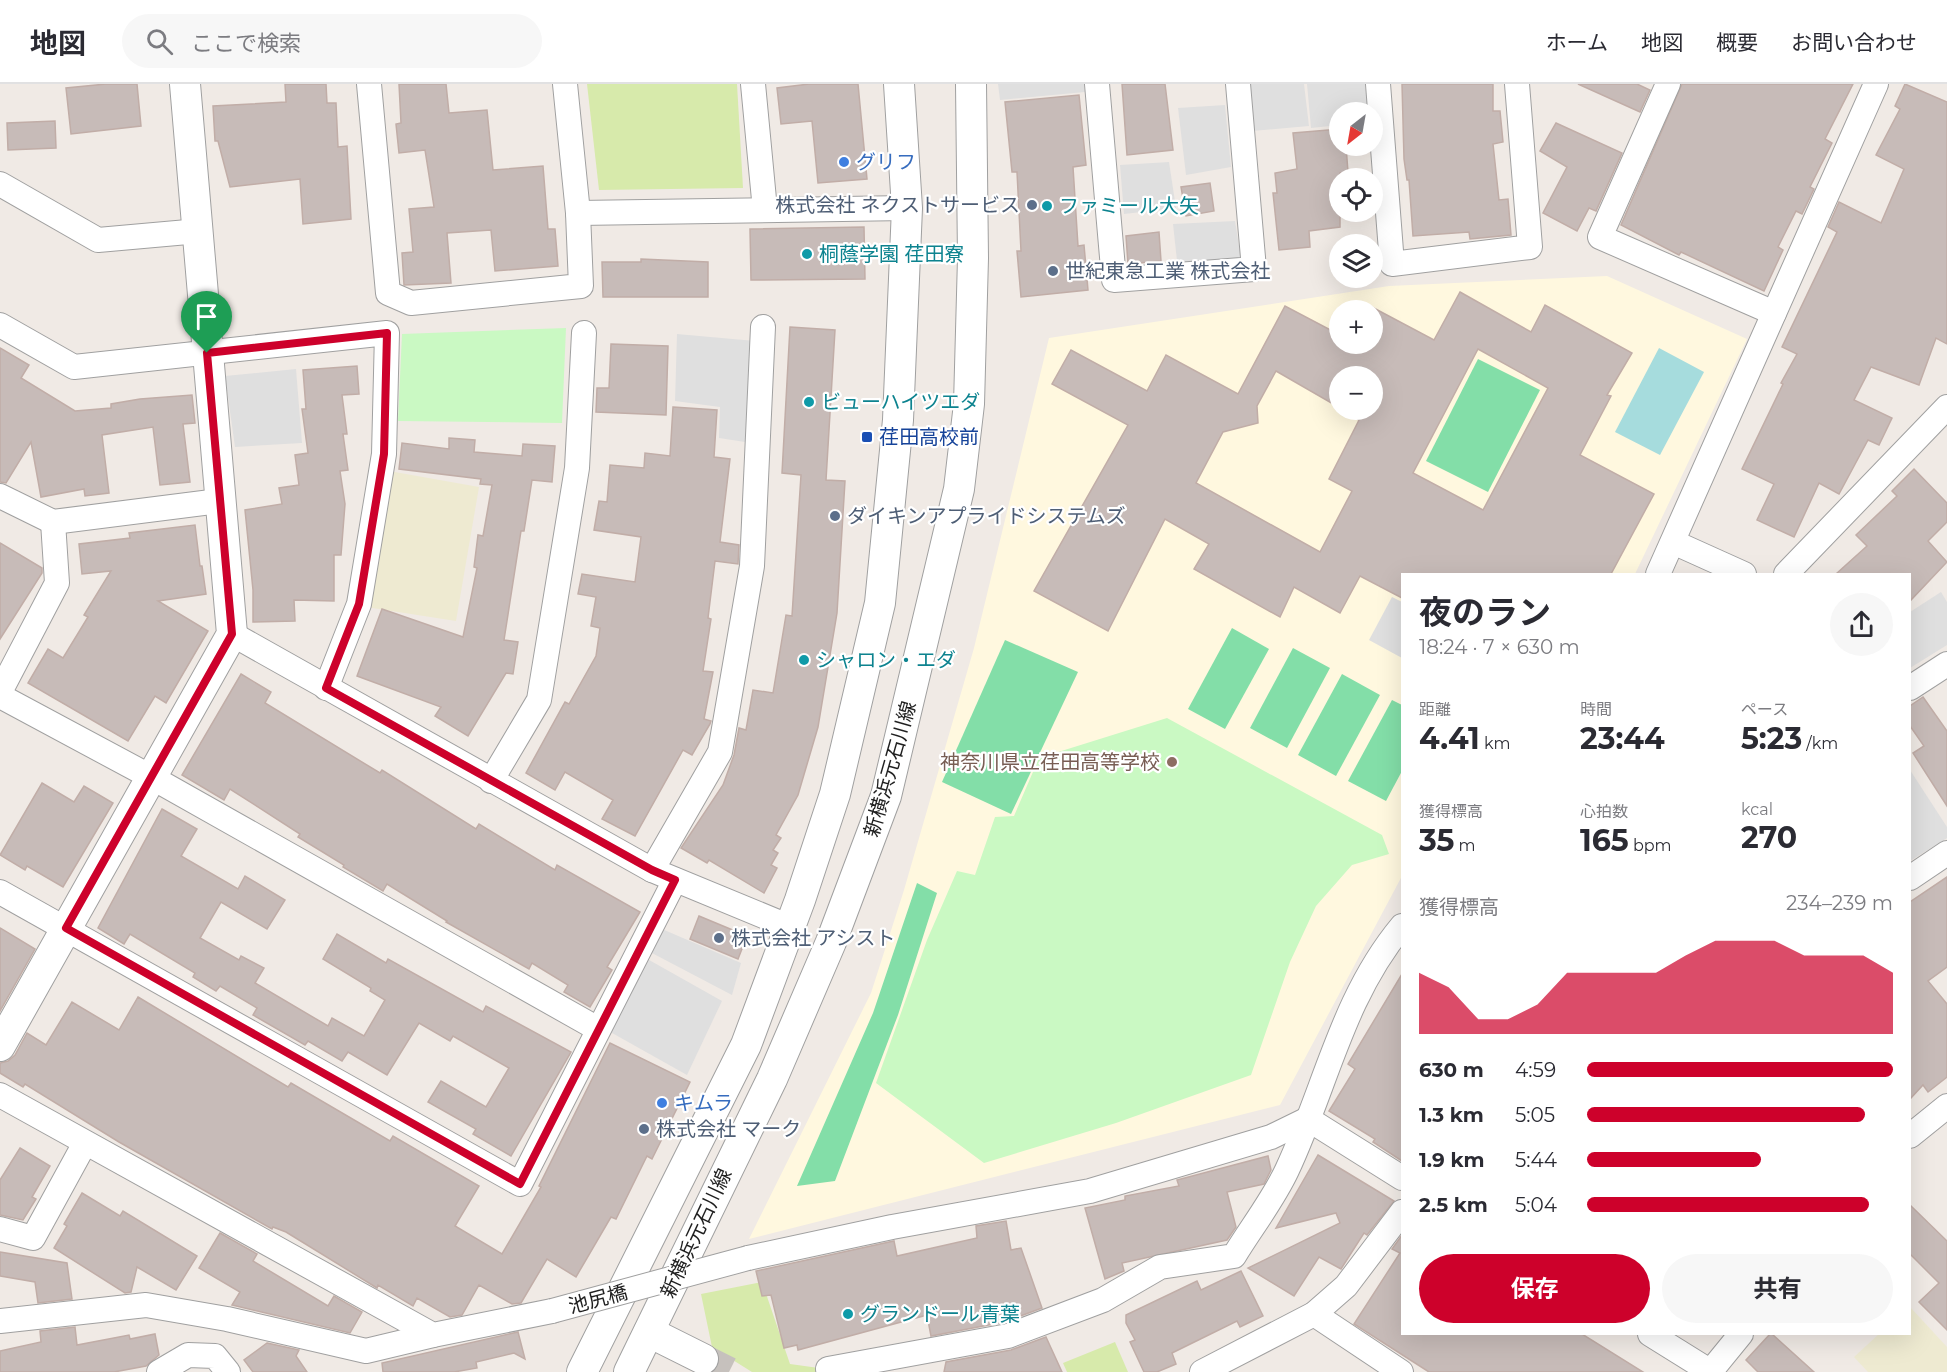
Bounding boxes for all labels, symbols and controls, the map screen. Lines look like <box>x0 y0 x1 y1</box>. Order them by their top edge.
search box <box>122 14 542 68</box>
icon: search <box>143 25 176 58</box>
text: 地図 <box>30 26 86 60</box>
text: ここで検索 <box>191 30 301 57</box>
text: ホーム <box>1546 30 1608 55</box>
text: 地図 <box>1641 30 1683 55</box>
text: 概要 <box>1716 30 1758 55</box>
text: お問い合わせ <box>1791 30 1917 55</box>
north arrow <box>1329 102 1383 156</box>
map controls <box>1329 102 1383 420</box>
place label: グリフ <box>856 150 916 174</box>
marker: グリフ <box>837 155 851 169</box>
button: locate <box>1329 168 1383 222</box>
place label: 株式会社 ネクストサービス <box>775 193 1020 217</box>
place label: ファミール大矢 <box>1059 194 1199 218</box>
marker: 株式会社 ネクストサービス <box>1025 198 1039 212</box>
marker: ファミール大矢 <box>1040 199 1054 213</box>
button: layers <box>1329 234 1383 288</box>
place label: 桐蔭学園 荏田寮 <box>819 242 964 266</box>
marker: 桐蔭学園 荏田寮 <box>800 247 814 261</box>
place label: 世紀東急工業 株式会社 <box>1065 259 1270 283</box>
marker: 世紀東急工業 株式会社 <box>1046 264 1060 278</box>
pin <box>181 291 232 353</box>
icon: arrive <box>190 300 223 333</box>
button: + <box>1329 300 1383 354</box>
button: − <box>1329 366 1383 420</box>
place label: ビューハイツエダ <box>821 390 980 414</box>
marker: ビューハイツエダ <box>802 395 816 409</box>
place label: 荏田高校前 <box>879 425 979 449</box>
marker: 荏田高校前 <box>860 430 874 444</box>
place label: ダイキンアプライドシステムズ <box>847 504 1126 528</box>
marker: ダイキンアプライドシステムズ <box>828 509 842 523</box>
text: 夜のラン <box>1419 592 1551 632</box>
button: share <box>1830 593 1893 656</box>
text: 18:24 · 7 × 630 m <box>1419 635 1580 659</box>
place label: シャロン・エダ <box>816 648 956 672</box>
marker: シャロン・エダ <box>797 653 811 667</box>
street label: 新横浜元石川線 <box>859 698 921 840</box>
text: 距離 <box>1419 700 1451 719</box>
text: 時間 <box>1580 700 1612 719</box>
text: ペース <box>1741 700 1788 719</box>
text: 4.41 <box>1419 720 1480 757</box>
text: 23:44 <box>1580 720 1665 757</box>
text: 5:23 <box>1741 720 1802 757</box>
text: km <box>1480 734 1510 753</box>
text: /km <box>1802 734 1838 753</box>
place label: 神奈川県立荏田高等学校 <box>940 750 1160 774</box>
marker: 神奈川県立荏田高等学校 <box>1165 755 1179 769</box>
text: kcal <box>1741 800 1773 819</box>
text: 獲得標高 <box>1419 802 1483 821</box>
text: 心拍数 <box>1580 802 1628 821</box>
text: 270 <box>1741 819 1797 856</box>
text: 35 <box>1419 822 1454 859</box>
text: 165 <box>1580 822 1629 859</box>
text: m <box>1454 836 1475 855</box>
text: bpm <box>1629 836 1672 855</box>
text: 234–239 m <box>1786 891 1893 915</box>
text: 獲得標高 <box>1419 895 1499 919</box>
place label: 株式会社 アシスト <box>731 926 895 950</box>
marker: 株式会社 アシスト <box>712 931 726 945</box>
text: 630 m <box>1419 1058 1484 1082</box>
text: 4:59 <box>1515 1058 1556 1082</box>
place label: キムラ <box>674 1091 733 1115</box>
marker: キムラ <box>655 1096 669 1110</box>
text: 1.3 km <box>1419 1103 1484 1127</box>
text: 5:05 <box>1515 1103 1555 1127</box>
place label: 株式会社 マーク <box>656 1117 801 1141</box>
marker: 株式会社 マーク <box>637 1122 651 1136</box>
text: 1.9 km <box>1419 1148 1485 1172</box>
text: 5:44 <box>1515 1148 1557 1172</box>
street label: 新横浜元石川線 <box>656 1164 736 1302</box>
text: 2.5 km <box>1419 1193 1488 1217</box>
text: 5:04 <box>1515 1193 1557 1217</box>
button: 保存 <box>1419 1254 1650 1323</box>
button: 共有 <box>1662 1254 1893 1323</box>
street label: 池尻橋 <box>566 1280 630 1318</box>
place label: グランドール青葉 <box>860 1302 1020 1326</box>
marker: グランドール青葉 <box>841 1307 855 1321</box>

